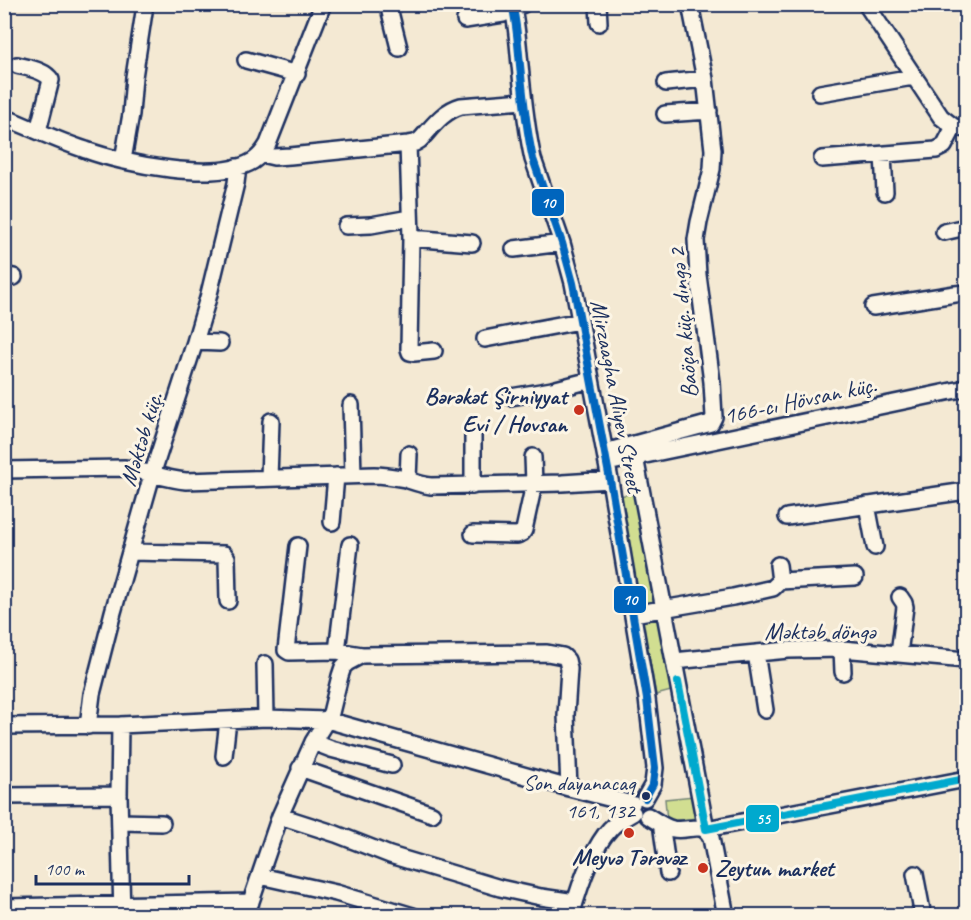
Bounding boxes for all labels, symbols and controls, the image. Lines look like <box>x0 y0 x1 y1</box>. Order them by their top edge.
line badge: 10 <box>531 188 565 217</box>
text: 10 <box>541 193 557 213</box>
street label: Baöça küç. dıngə 2 <box>661 244 705 399</box>
street label: Mirzaagha Aliyev Street <box>584 297 651 497</box>
street label: 166-cı Hövsan küç. <box>721 369 879 431</box>
place label: Bərəkət Şirniyyat Evi / Hovsan <box>425 381 570 439</box>
street label: Məktəb küç. <box>113 388 170 490</box>
marker: Bərəkət Şirniyyat Evi / Hovsan <box>572 403 586 417</box>
line badge: 10 <box>613 585 647 614</box>
text: 10 <box>623 590 639 610</box>
street label: Məktəb döngə <box>765 616 878 646</box>
place label: Son dayanacaq 161, 132 <box>523 769 637 825</box>
marker: Son dayanacaq 161, 132 <box>640 790 652 802</box>
line badge: 55 <box>745 804 780 833</box>
text: 55 <box>756 809 772 829</box>
marker: Meyvə Tərəvəz <box>622 826 636 840</box>
place label: Meyvə Tərəvəz <box>572 842 688 872</box>
scale bar <box>36 848 189 886</box>
place label: Zeytun market <box>715 853 837 883</box>
text: 100 m <box>45 858 86 880</box>
marker: Zeytun market <box>696 861 710 875</box>

